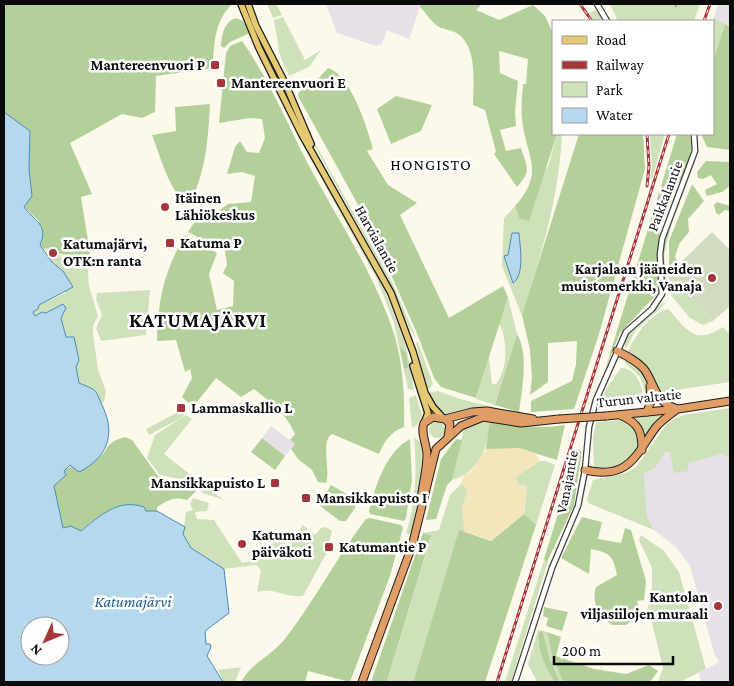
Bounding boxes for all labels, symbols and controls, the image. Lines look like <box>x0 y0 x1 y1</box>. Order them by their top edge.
legend <box>552 20 714 135</box>
text: Road <box>596 32 627 48</box>
place label: Mantereenvuori P <box>90 57 205 73</box>
text: Railway <box>596 57 644 74</box>
marker: Mantereenvuori P <box>209 59 221 71</box>
place label: Mantereenvuori E <box>231 75 346 91</box>
marker: Mantereenvuori E <box>215 77 227 89</box>
text: Park <box>596 82 623 98</box>
text: Water <box>596 107 633 123</box>
district label: HONGISTO <box>390 156 472 173</box>
street label: Paikkalantie <box>644 158 686 233</box>
place label: Itäinen Lähiökeskus <box>175 190 255 223</box>
marker: Itäinen Lähiökeskus <box>159 201 171 213</box>
street label: Harvialantie <box>352 203 402 276</box>
place label: Katuma P <box>180 235 242 251</box>
place label: Katumajärvi, OTK:n ranta <box>63 236 147 269</box>
marker: Katuma P <box>164 237 176 249</box>
marker: Katumajärvi, OTK:n ranta <box>47 247 59 259</box>
place label: Karjalaan jääneiden muistomerkki, Vanaja <box>561 261 703 295</box>
marker: Karjalaan jääneiden muistomerkki, Vanaja <box>706 272 718 284</box>
district label: KATUMAJÄRVI <box>129 309 267 331</box>
street label: Turun valtatie <box>596 386 683 410</box>
place label: Lammaskallio L <box>191 400 293 416</box>
marker: Lammaskallio L <box>175 402 187 414</box>
street label: Vanajantie <box>553 449 582 515</box>
place label: Mansikkapuisto L <box>151 475 266 491</box>
marker: Mansikkapuisto L <box>269 477 281 489</box>
place label: Mansikkapuisto I <box>316 490 427 506</box>
marker: Mansikkapuisto I <box>300 492 312 504</box>
place label: Katuman päiväkoti <box>252 527 313 560</box>
marker: Katuman päiväkoti <box>236 538 248 550</box>
place label: Katumantie P <box>339 539 426 555</box>
marker: Katumantie P <box>323 541 335 553</box>
place label: Kantolan viljasiilojen muraali <box>579 589 709 623</box>
water label: Katumajärvi <box>95 593 172 611</box>
marker: Kantolan viljasiilojen muraali <box>712 600 724 612</box>
north arrow <box>20 616 70 666</box>
scale bar <box>554 634 673 666</box>
text: N <box>26 641 45 659</box>
text: 200 m <box>562 643 601 659</box>

